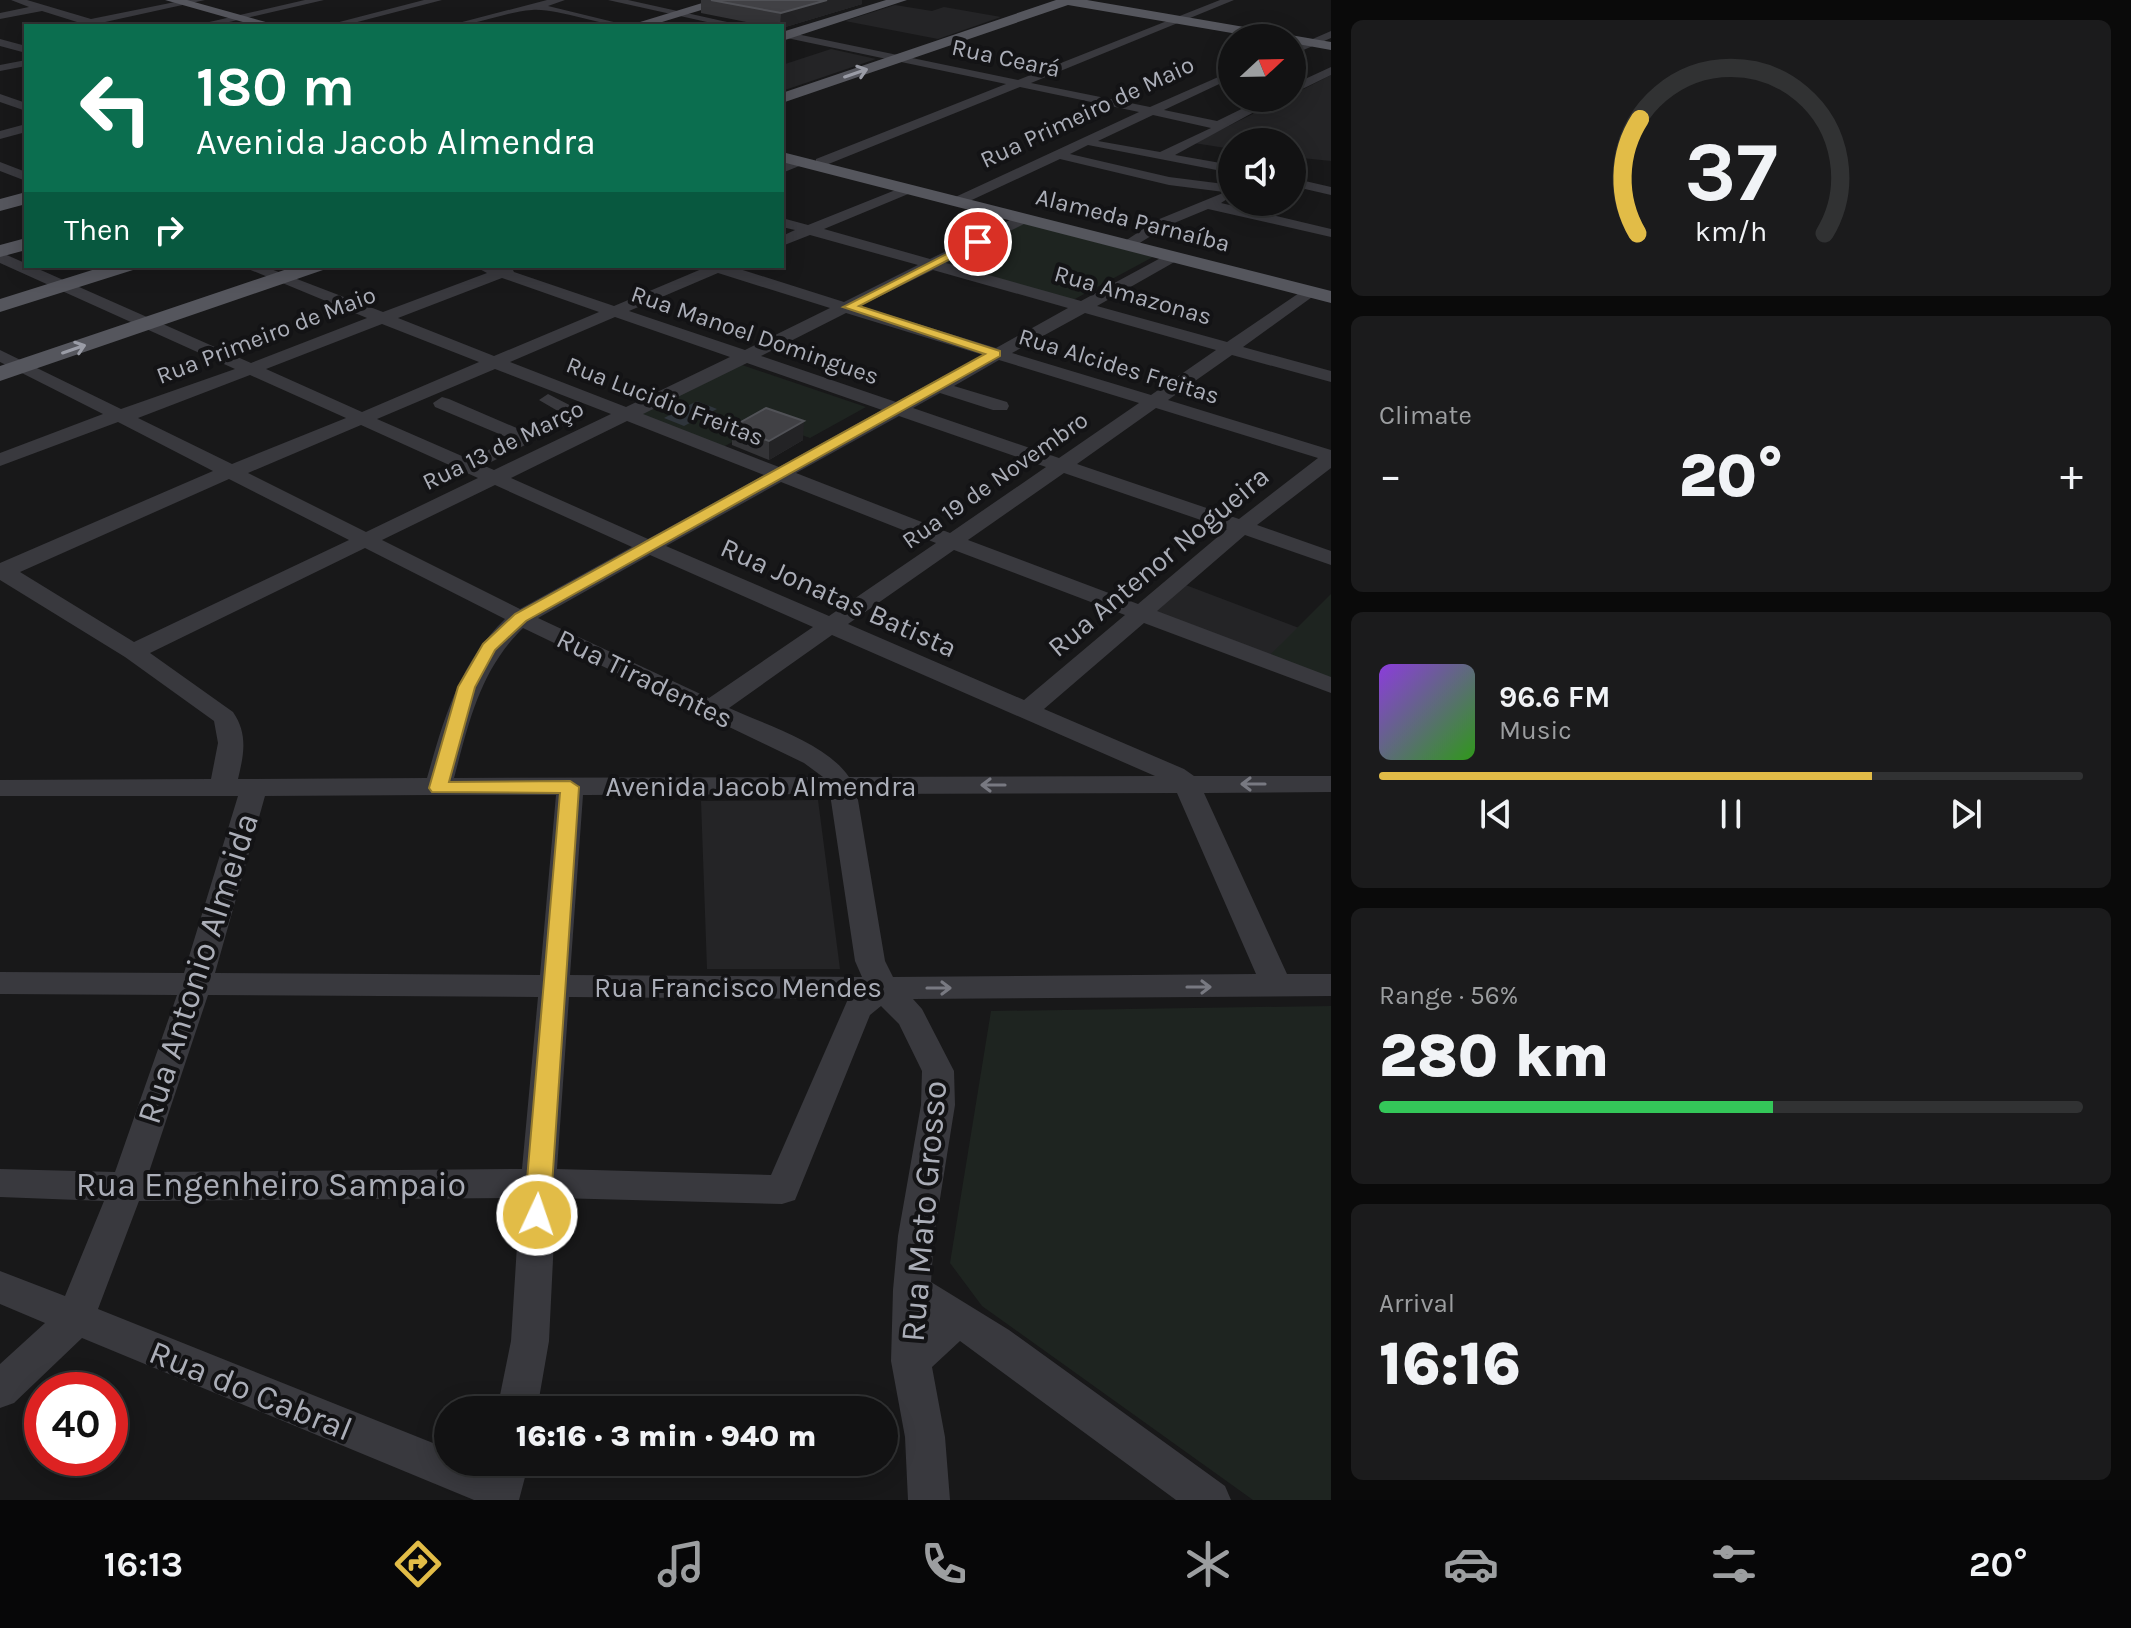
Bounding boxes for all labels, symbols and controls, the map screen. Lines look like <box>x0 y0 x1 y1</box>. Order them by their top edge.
north arrow <box>1218 24 1306 112</box>
map controls <box>1218 24 1306 216</box>
street label: Rua Ceará <box>949 33 1063 83</box>
street label: Rua Primeiro de Maio <box>976 50 1198 174</box>
text: 180 m <box>196 54 355 119</box>
icon: left <box>64 56 168 160</box>
one-way arrow <box>843 65 868 80</box>
text: Avenida Jacob Almendra <box>196 121 596 163</box>
text: 37 <box>1684 124 1778 221</box>
button: sound <box>1218 128 1306 216</box>
street label: Alameda Parnaíba <box>1033 182 1233 258</box>
icon: right <box>147 208 191 252</box>
pin <box>944 208 1012 276</box>
text: Then <box>64 212 131 248</box>
text: km/h <box>1695 215 1767 248</box>
icon: arrive <box>956 220 1000 264</box>
street label: Rua Amazonas <box>1051 259 1215 331</box>
street label: Rua Manoel Domingues <box>627 279 883 391</box>
street label: Rua Primeiro de Maio <box>152 280 380 390</box>
street label: Rua Alcides Freitas <box>1015 322 1223 410</box>
one-way arrow <box>61 340 86 355</box>
street label: Rua Lucidio Freitas <box>562 350 768 452</box>
street label: Rua 13 de Março <box>418 394 588 496</box>
text: Climate <box>1379 400 1472 431</box>
street label: Rua 19 de Novembro <box>897 405 1093 555</box>
text: 20° <box>1679 441 1783 511</box>
text: − <box>1379 450 1402 501</box>
text: + <box>2060 450 2083 501</box>
street label: Rua Antenor Nogueira <box>1041 459 1276 664</box>
street label: Rua Jonatas Batista <box>716 531 962 664</box>
street label: Rua Tiradentes <box>551 622 738 735</box>
text: 96.6 FM <box>1499 679 1610 715</box>
text: Music <box>1499 715 1572 746</box>
street label: Avenida Jacob Almendra <box>605 770 917 803</box>
one-way arrow <box>1240 776 1267 792</box>
one-way arrow <box>980 777 1007 793</box>
icon: previous <box>1474 792 1518 836</box>
icon: pause <box>1709 792 1753 836</box>
icon: next <box>1944 792 1988 836</box>
street label: Rua Antonio Almeida <box>129 808 267 1129</box>
street label: Rua Francisco Mendes <box>594 971 882 1004</box>
one-way arrow <box>1185 979 1212 995</box>
one-way arrow <box>925 980 952 996</box>
text: Range · 56% <box>1379 980 1518 1011</box>
text: 280 km <box>1379 1021 1609 1091</box>
street label: Rua Mato Grosso <box>893 1079 955 1343</box>
street label: Rua Engenheiro Sampaio <box>76 1165 466 1205</box>
position arrow <box>495 1173 579 1257</box>
text: Arrival <box>1379 1288 1455 1319</box>
text: 16:16 <box>1379 1329 1521 1399</box>
street label: Rua do Cabral <box>143 1332 358 1450</box>
speed limit sign: 40 <box>24 1372 128 1476</box>
text: 16:16 · 3 min · 940 m <box>516 1418 816 1454</box>
icon: directions <box>390 1536 446 1592</box>
icon: music <box>653 1536 709 1592</box>
icon: phone <box>916 1536 972 1592</box>
icon: climate <box>1180 1536 1236 1592</box>
icon: car <box>1443 1536 1499 1592</box>
icon: filters <box>1706 1536 1762 1592</box>
text: 16:13 <box>104 1543 183 1585</box>
text: 20° <box>1969 1543 2027 1585</box>

